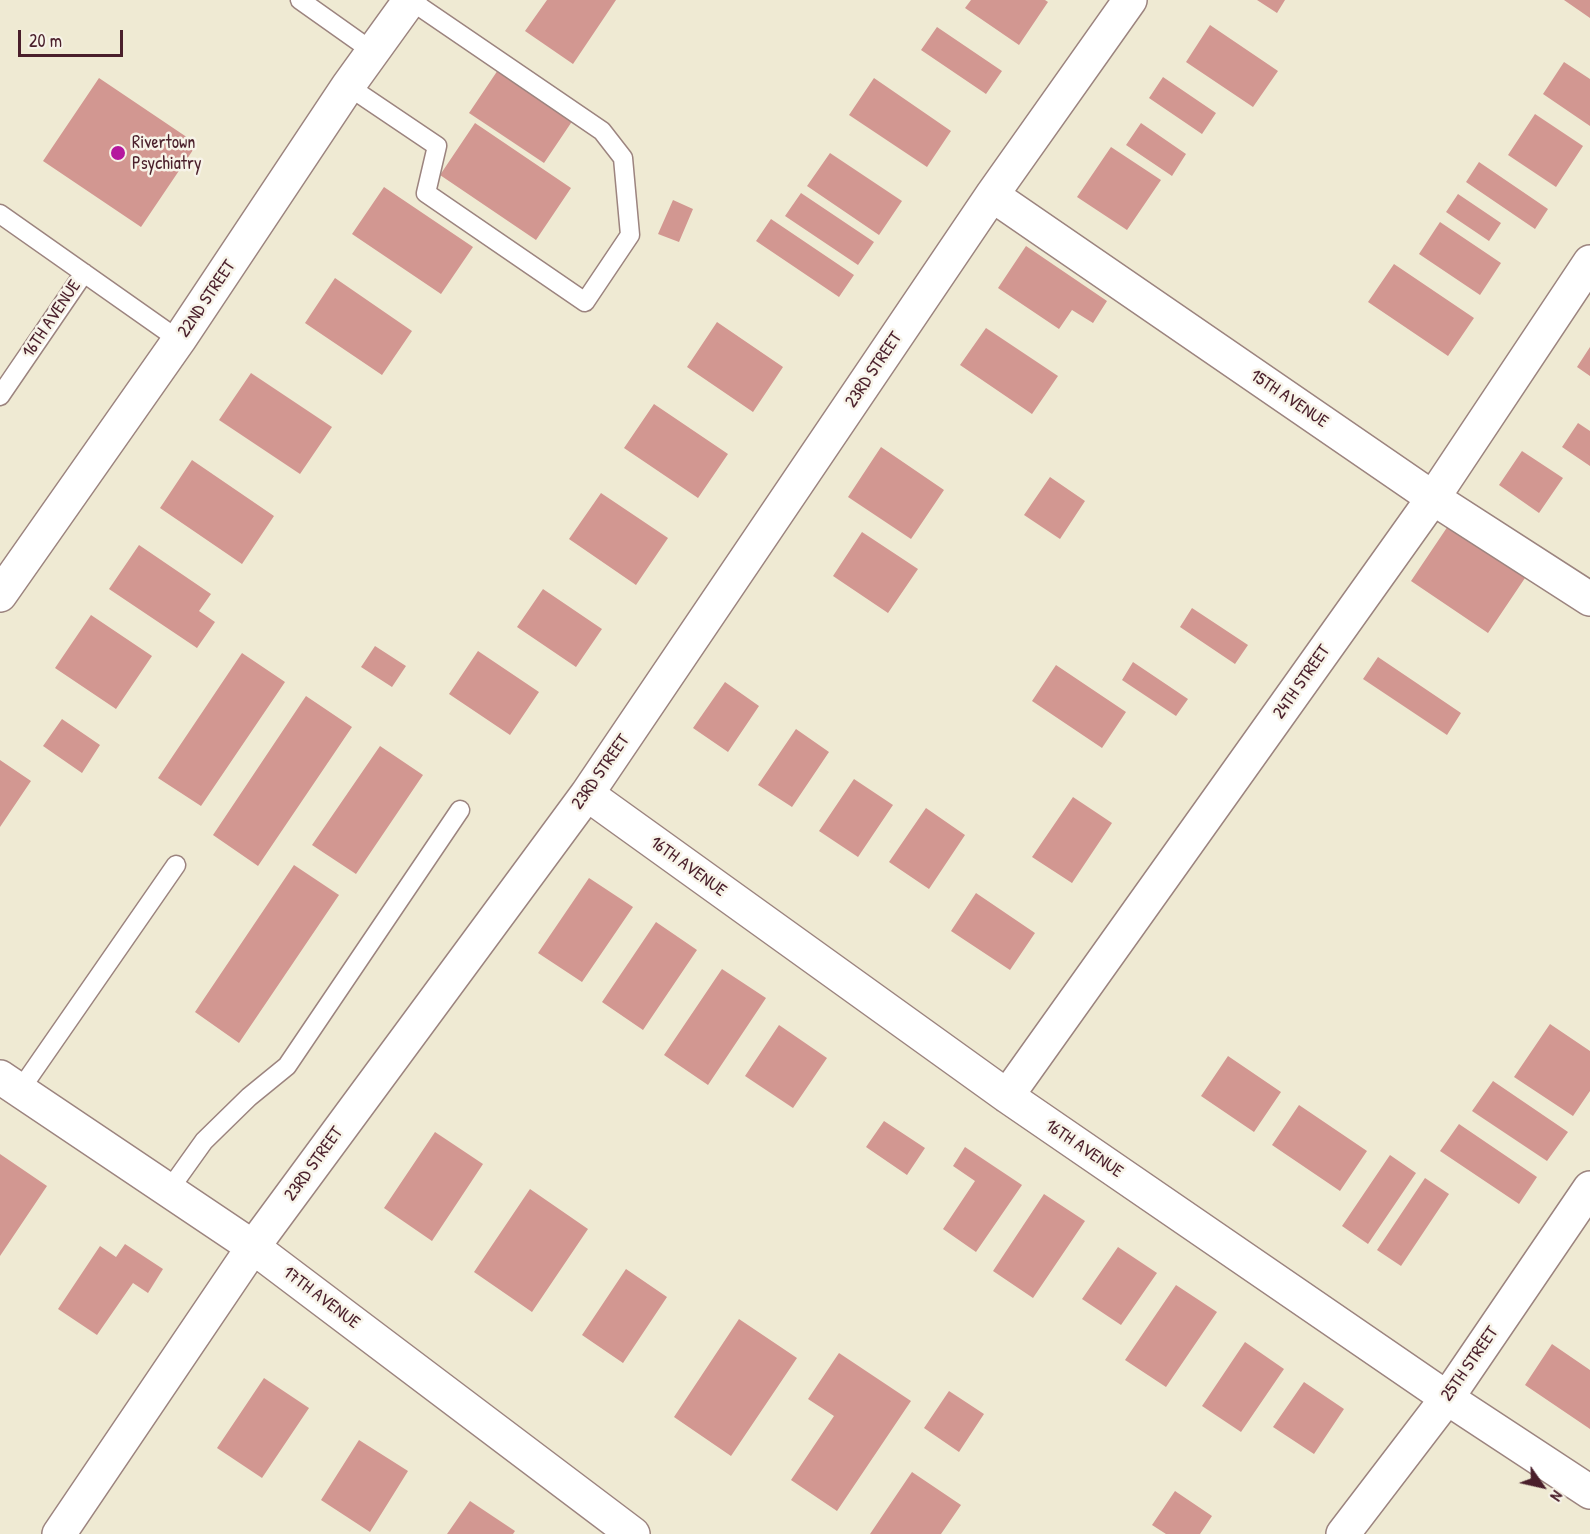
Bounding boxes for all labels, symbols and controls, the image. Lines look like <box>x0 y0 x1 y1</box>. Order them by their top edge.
scale bar <box>21 18 126 56</box>
text: 20 m <box>29 28 62 53</box>
place label: Rivertown Psychiatry <box>132 132 202 174</box>
marker: Rivertown Psychiatry <box>109 144 127 162</box>
street label: 22ND STREET <box>173 256 241 342</box>
street label: 16TH AVENUE <box>18 276 86 362</box>
street label: 23RD STREET <box>841 328 907 412</box>
street label: 15TH AVENUE <box>1246 365 1332 433</box>
street label: 24TH STREET <box>1269 641 1335 723</box>
street label: 23RD STREET <box>567 730 635 814</box>
street label: 16TH AVENUE <box>646 832 730 902</box>
street label: 16TH AVENUE <box>1041 1115 1127 1183</box>
street label: 23RD STREET <box>280 1123 348 1205</box>
street label: 17TH AVENUE <box>278 1262 364 1334</box>
street label: 25TH STREET <box>1436 1322 1504 1406</box>
north arrow <box>1512 1456 1572 1516</box>
text: N <box>1545 1486 1568 1506</box>

